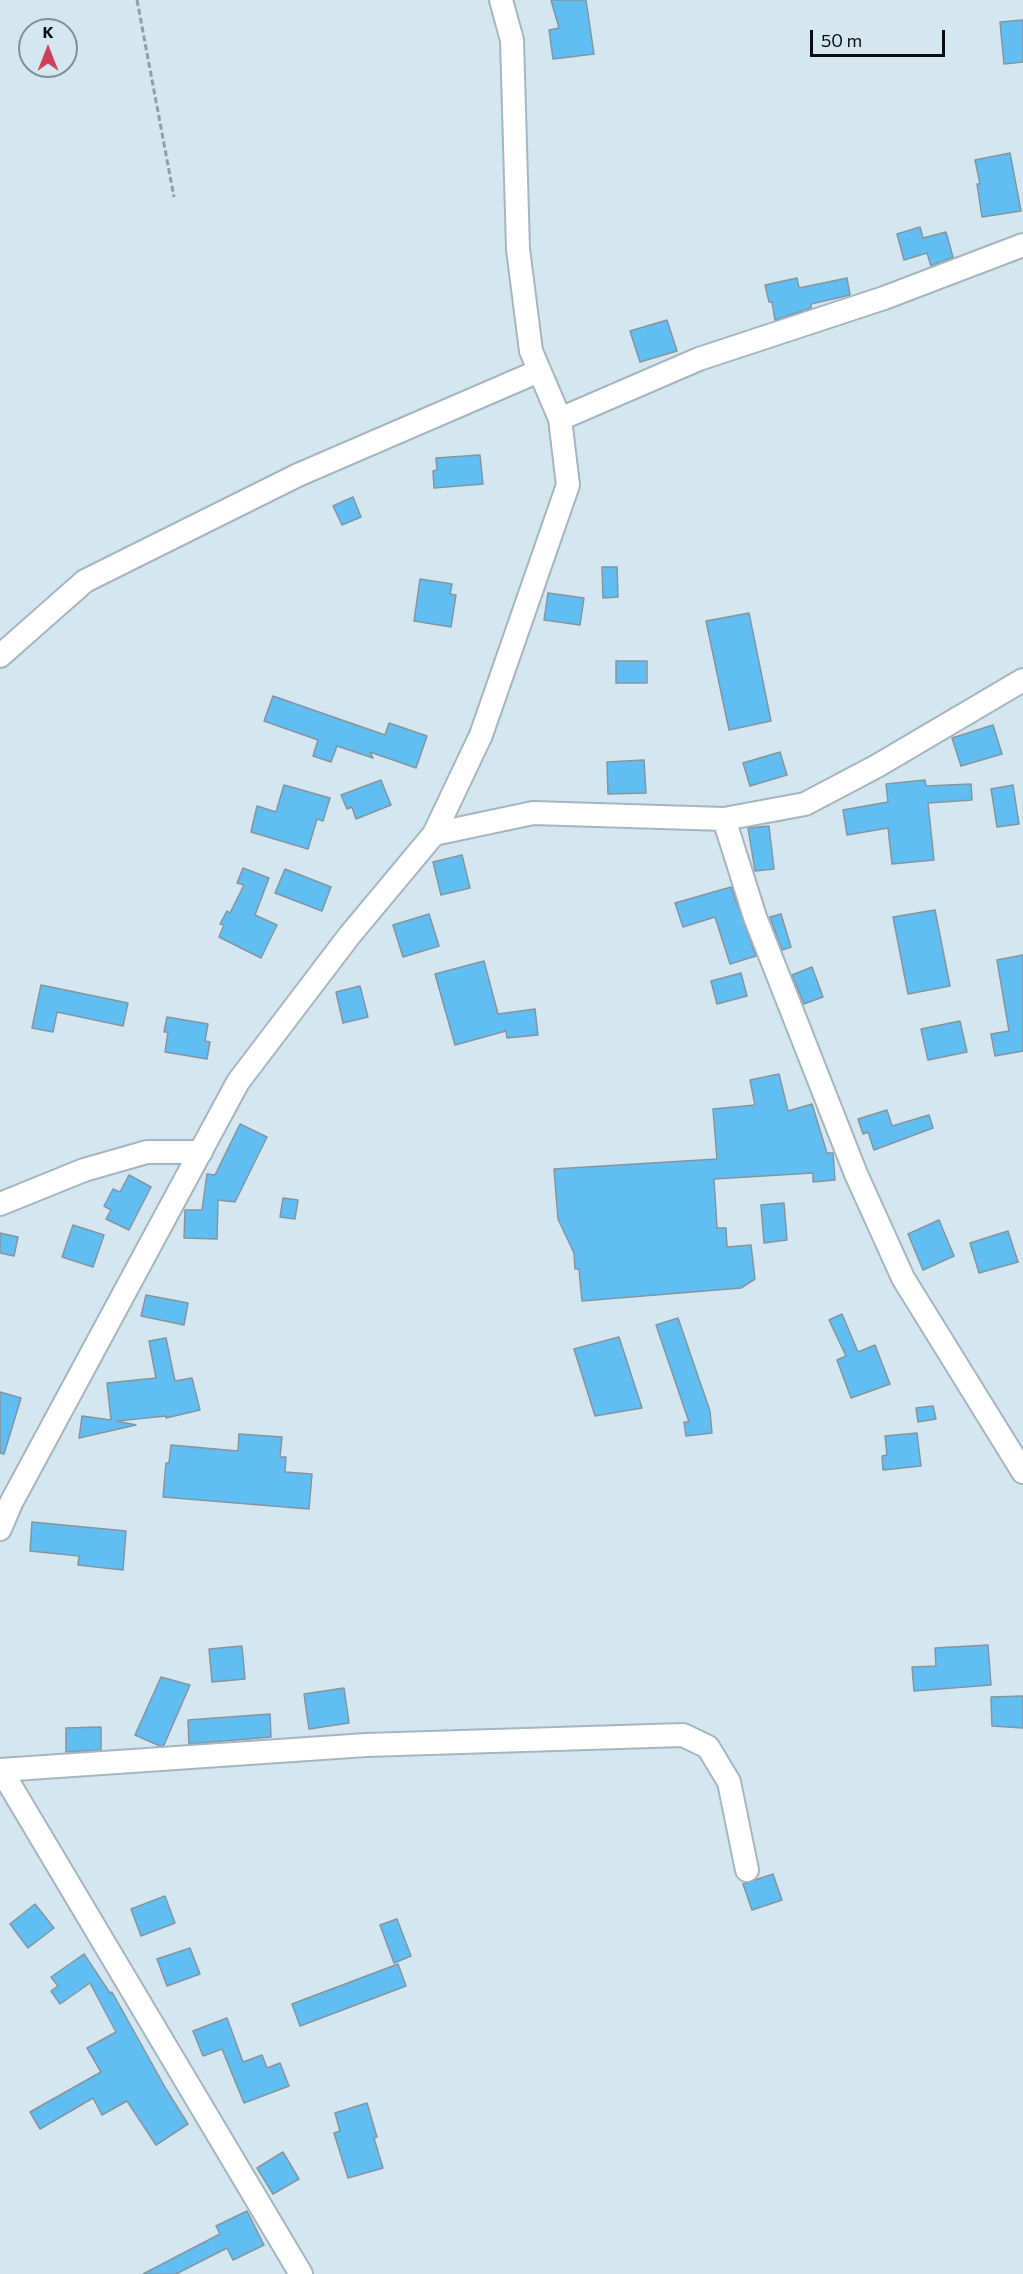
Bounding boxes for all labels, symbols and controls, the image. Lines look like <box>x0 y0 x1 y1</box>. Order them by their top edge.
north arrow <box>18 18 78 78</box>
scale bar <box>813 18 948 56</box>
text: K <box>42 22 54 41</box>
text: 50 m <box>821 29 862 51</box>

